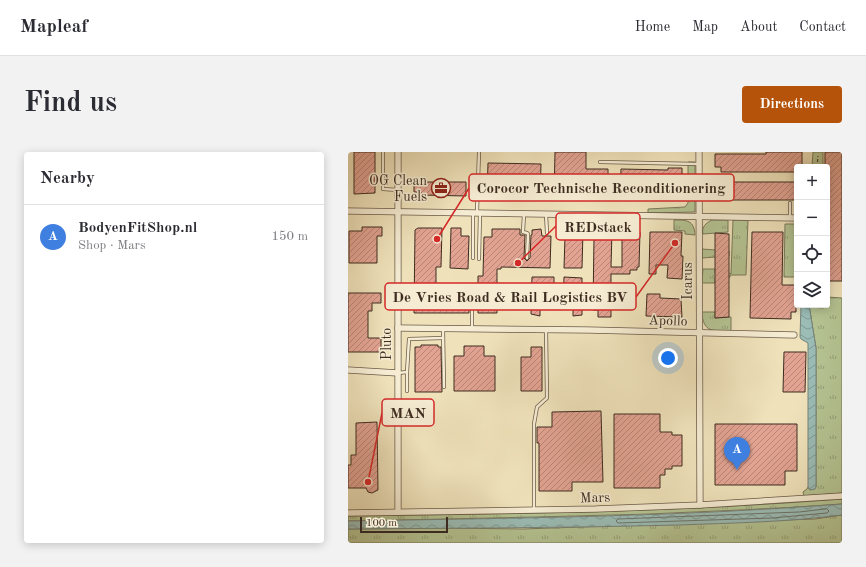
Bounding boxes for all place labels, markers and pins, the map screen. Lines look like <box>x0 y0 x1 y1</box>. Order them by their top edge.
place label: OG Clean Fuels <box>369 174 427 204</box>
callout: Corocor Technische Reconditionering <box>469 174 734 201</box>
office icon: OG Clean Fuels <box>430 177 452 199</box>
callout: REDstack <box>556 213 640 240</box>
callout: De Vries Road & Rail Logistics BV <box>385 283 636 310</box>
callout: MAN <box>382 399 434 426</box>
pin: A <box>724 437 750 470</box>

